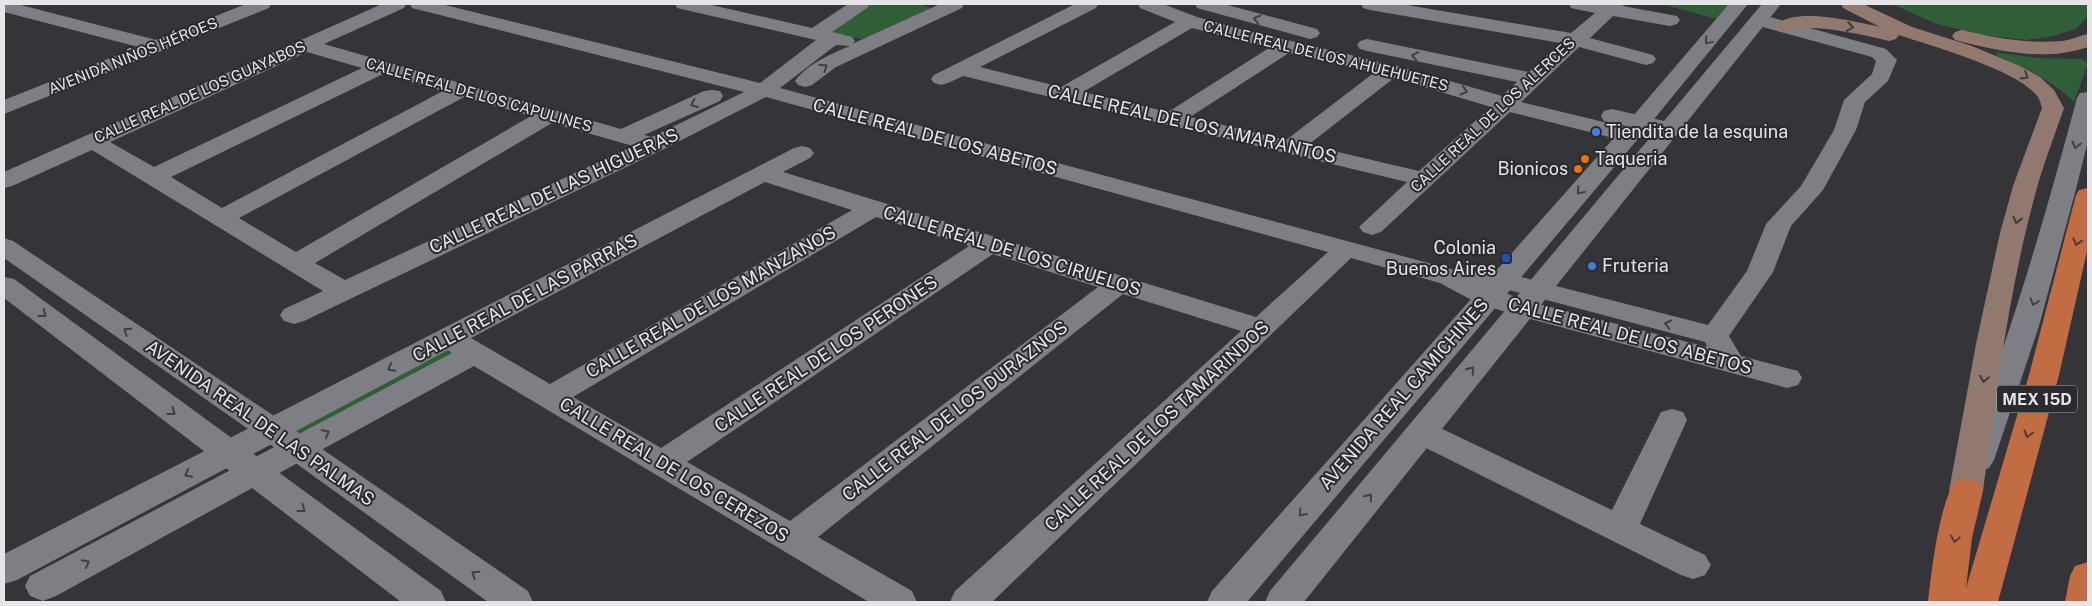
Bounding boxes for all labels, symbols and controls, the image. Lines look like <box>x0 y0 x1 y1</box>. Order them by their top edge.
street label: AVENIDA NIÑOS HÉROES <box>46 14 220 97</box>
one-way arrow <box>1254 14 1262 24</box>
street label: CALLE REAL DE LOS AHUEHUETES <box>1202 17 1450 94</box>
one-way arrow <box>1845 22 1854 32</box>
street label: CALLE REAL DE LOS ALERCES <box>1407 34 1578 195</box>
one-way arrow <box>1705 35 1713 44</box>
street label: CALLE REAL DE LOS GUAYABOS <box>91 37 308 146</box>
one-way arrow <box>1411 51 1420 62</box>
street label: CALLE REAL DE LOS CAPULINES <box>364 54 594 135</box>
one-way arrow <box>818 64 827 73</box>
one-way arrow <box>2020 70 2029 80</box>
street label: CALLE REAL DE LOS AMARANTOS <box>1046 80 1338 167</box>
one-way arrow <box>1459 86 1467 96</box>
street label: CALLE REAL DE LOS ABETOS <box>811 94 1060 179</box>
one-way arrow <box>690 98 699 108</box>
place label: Tiendita de la esquina <box>1606 121 1788 142</box>
street label: CALLE REAL DE LAS HIGUERAS <box>426 123 682 258</box>
marker: Tiendita de la esquina <box>1590 126 1602 138</box>
one-way arrow <box>2071 140 2082 149</box>
place label: Taqueria <box>1595 148 1667 169</box>
marker: Taqueria <box>1579 153 1591 165</box>
place label: Bionicos <box>1498 158 1568 179</box>
marker: Bionicos <box>1572 163 1584 175</box>
one-way arrow <box>1576 186 1585 195</box>
street label: CALLE REAL DE LOS CIRUELOS <box>881 201 1143 300</box>
one-way arrow <box>2012 216 2023 225</box>
street label: CALLE REAL DE LOS MANZANOS <box>582 221 839 382</box>
street label: CALLE REAL DE LAS PARRAS <box>409 229 641 366</box>
place label: Colonia Buenos Aires <box>1386 237 1496 279</box>
one-way arrow <box>2072 238 2083 247</box>
marker: Colonia Buenos Aires <box>1500 252 1512 264</box>
place label: Fruteria <box>1602 255 1669 276</box>
marker: Fruteria <box>1586 260 1598 272</box>
street label: CALLE REAL DE LOS PERONES <box>710 271 941 436</box>
street label: CALLE REAL DE LOS ABETOS <box>1506 293 1755 378</box>
street label: AVENIDA REAL CAMICHINES <box>1315 294 1493 494</box>
one-way arrow <box>2030 297 2040 305</box>
one-way arrow <box>37 308 47 317</box>
street label: CALLE REAL DE LOS DURAZNOS <box>838 316 1072 505</box>
street label: CALLE REAL DE LOS TAMARINDOS <box>1040 316 1273 535</box>
one-way arrow <box>1664 319 1672 329</box>
one-way arrow <box>123 328 133 337</box>
street label: AVENIDA REAL DE LAS PALMAS <box>142 335 379 510</box>
one-way arrow <box>387 362 396 372</box>
one-way arrow <box>1466 367 1475 376</box>
one-way arrow <box>1980 375 1990 384</box>
road number: MEX 15D <box>1997 386 2077 412</box>
street label: CALLE REAL DE LOS CEREZOS <box>556 393 793 546</box>
one-way arrow <box>166 406 176 415</box>
one-way arrow <box>321 429 330 439</box>
one-way arrow <box>2023 429 2033 437</box>
one-way arrow <box>184 468 193 478</box>
one-way arrow <box>1363 493 1372 502</box>
one-way arrow <box>296 504 305 512</box>
one-way arrow <box>1299 508 1308 517</box>
one-way arrow <box>1951 535 1961 543</box>
one-way arrow <box>81 559 90 569</box>
one-way arrow <box>471 571 481 580</box>

